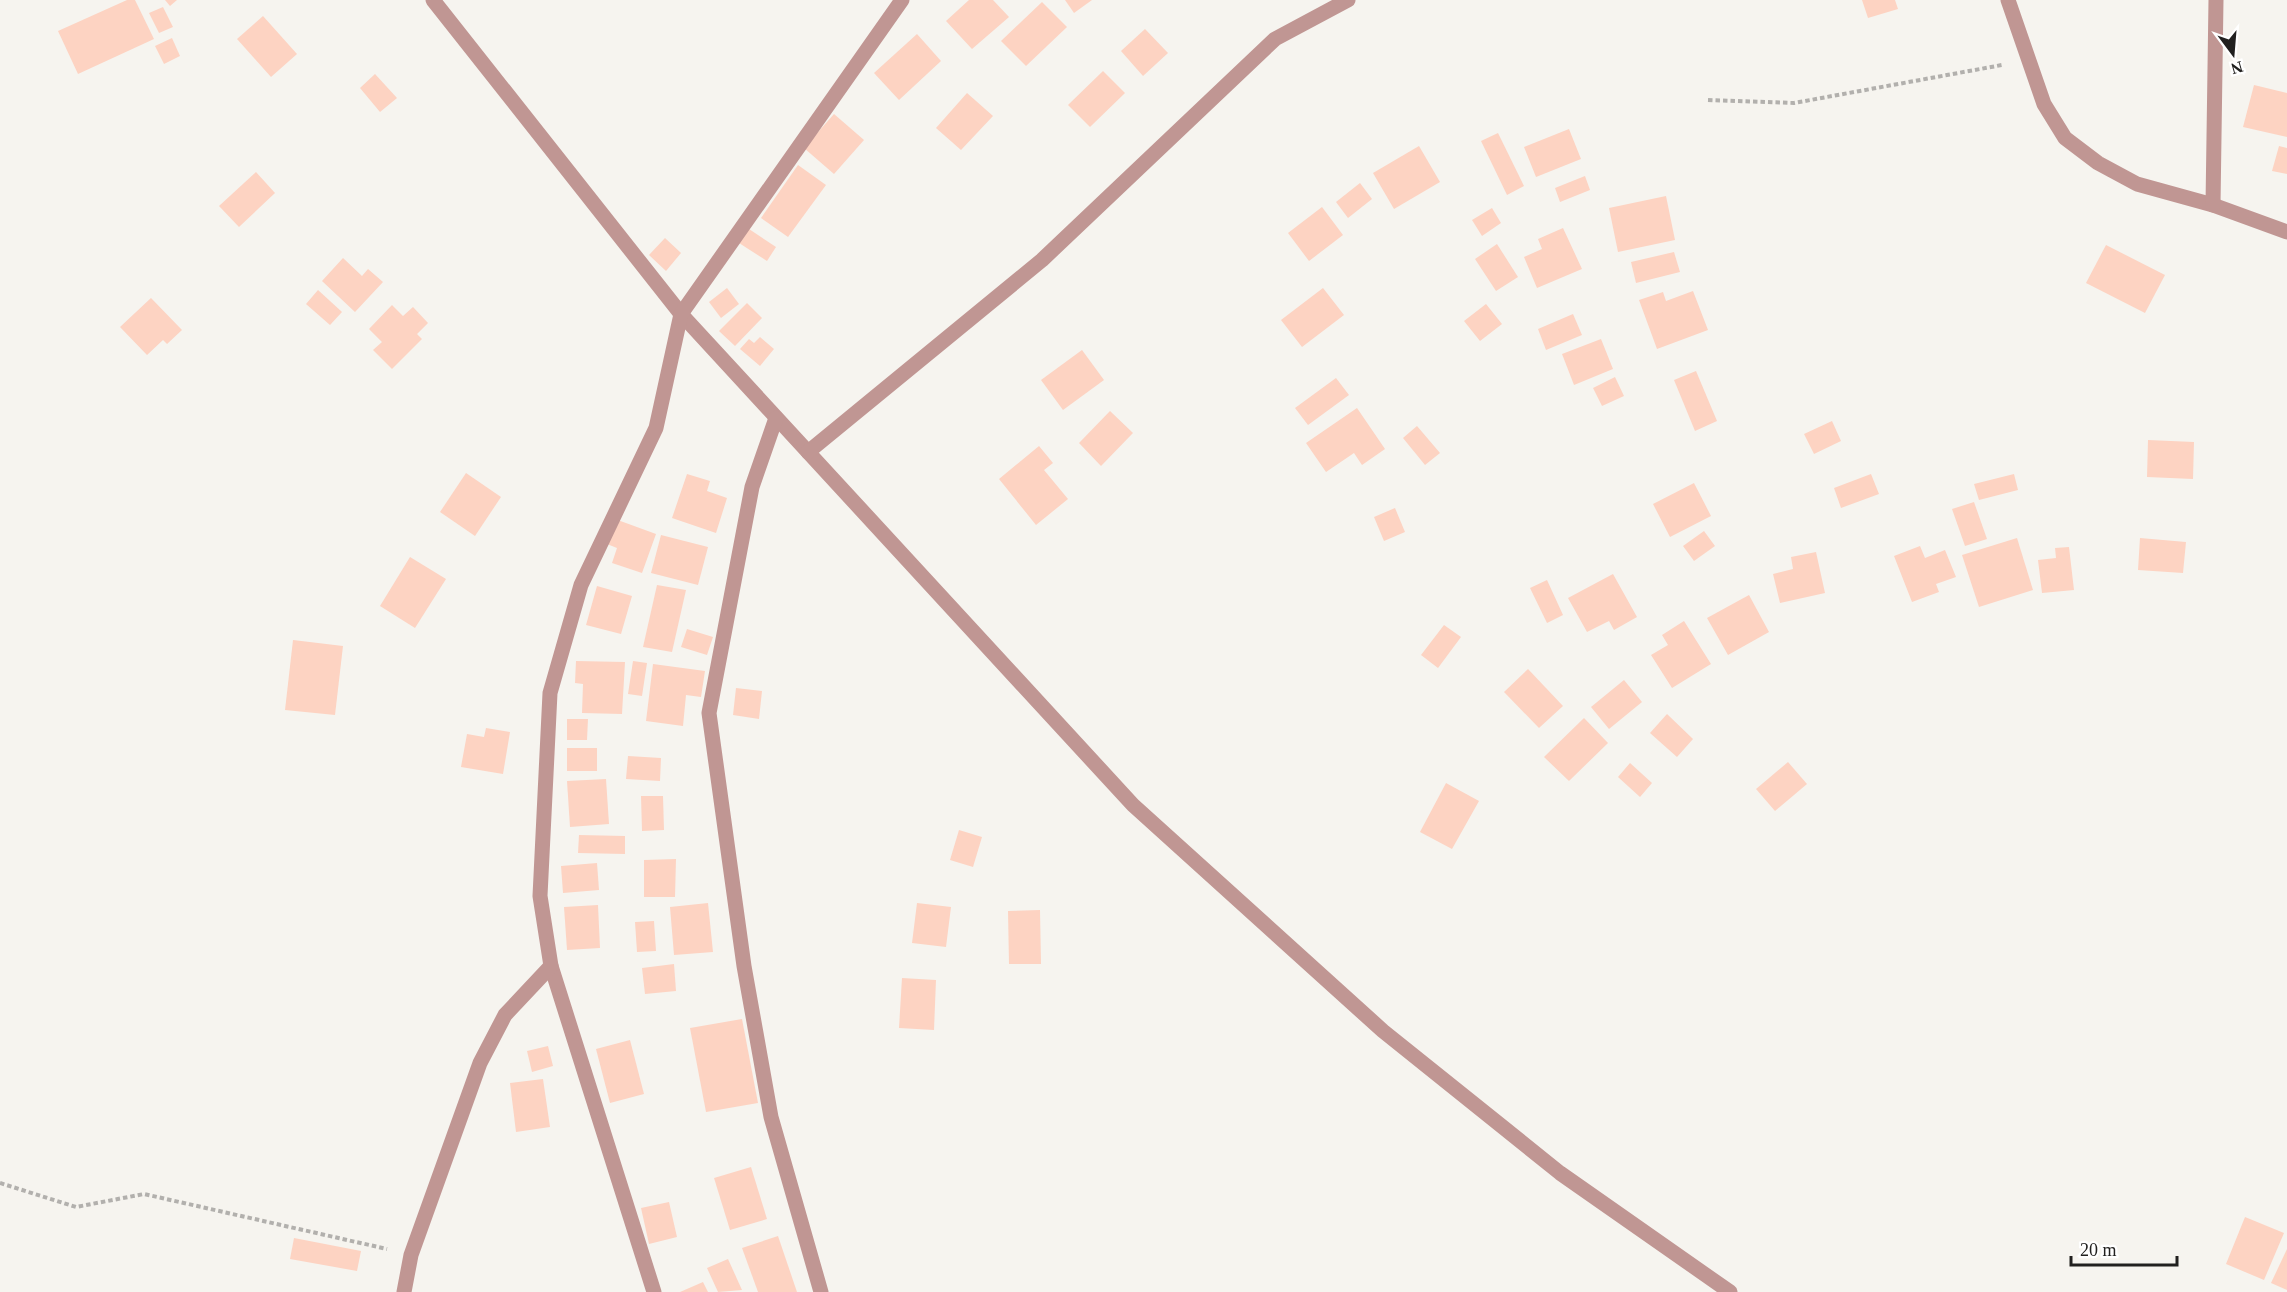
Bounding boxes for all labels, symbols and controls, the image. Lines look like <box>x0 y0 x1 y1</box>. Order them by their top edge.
north arrow <box>2203 24 2263 84</box>
text: N <box>2229 58 2245 78</box>
scale bar <box>2071 1229 2178 1267</box>
text: 20 m <box>2080 1240 2117 1260</box>

